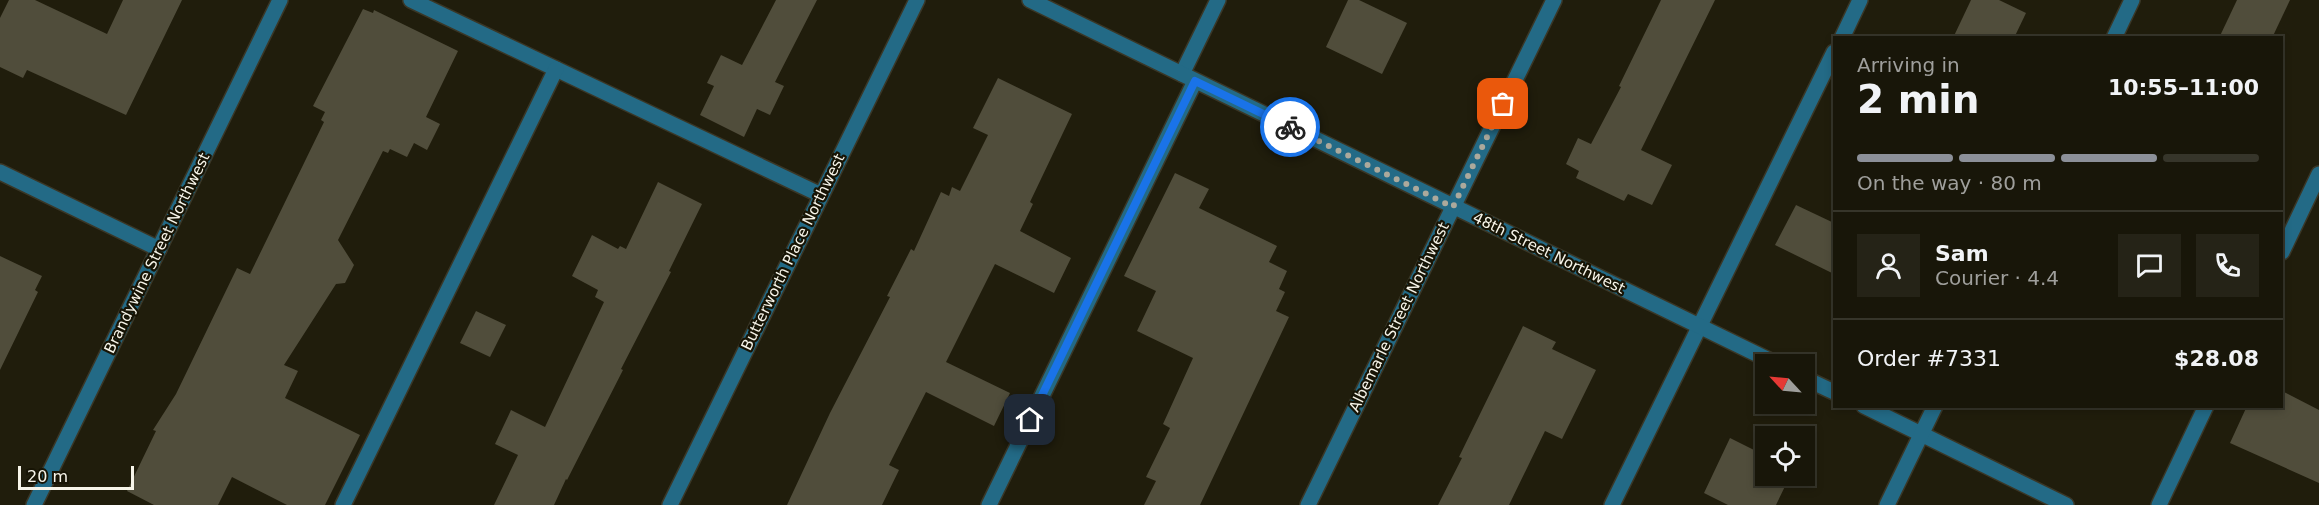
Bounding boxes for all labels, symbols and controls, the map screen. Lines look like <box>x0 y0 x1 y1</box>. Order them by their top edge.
text: Arriving in <box>1857 53 1960 77</box>
text: 10:55–11:00 <box>2108 75 2259 100</box>
text: 2 min <box>1857 77 1979 122</box>
pin <box>1477 78 1528 129</box>
icon: bag <box>1486 87 1519 120</box>
courier <box>1260 97 1320 157</box>
icon: bike <box>1274 111 1307 144</box>
street label: Brandywine Street Northwest <box>100 150 214 356</box>
street label: Butterworth Place Northwest <box>737 151 849 353</box>
text: On the way · 80 m <box>1857 171 2042 195</box>
street label: 48th Street Northwest <box>1470 208 1628 298</box>
street label: Albemarle Street Northwest <box>1345 219 1453 415</box>
button: person <box>1857 234 1920 297</box>
button: chat <box>2118 234 2181 297</box>
button: phone <box>2196 234 2259 297</box>
text: Sam <box>1935 241 1989 266</box>
text: Courier · 4.4 <box>1935 266 2059 290</box>
text: Order #7331 <box>1857 346 2001 371</box>
text: $28.08 <box>2174 346 2259 371</box>
north arrow <box>1755 354 1815 414</box>
map controls <box>1755 354 1815 486</box>
pin <box>1004 394 1055 445</box>
icon: home <box>1013 403 1046 436</box>
button: locate <box>1755 426 1815 486</box>
scale bar <box>18 463 134 490</box>
text: 20 m <box>27 467 68 486</box>

